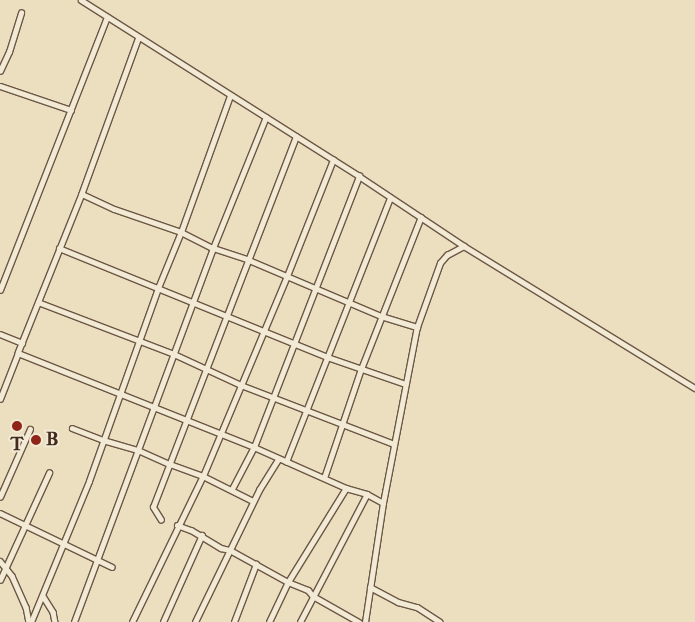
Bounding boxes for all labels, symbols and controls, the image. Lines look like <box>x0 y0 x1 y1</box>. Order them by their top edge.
marker: T <box>11 420 23 432</box>
place label: B <box>46 429 58 451</box>
place label: T <box>11 434 23 456</box>
marker: B <box>30 434 42 446</box>

